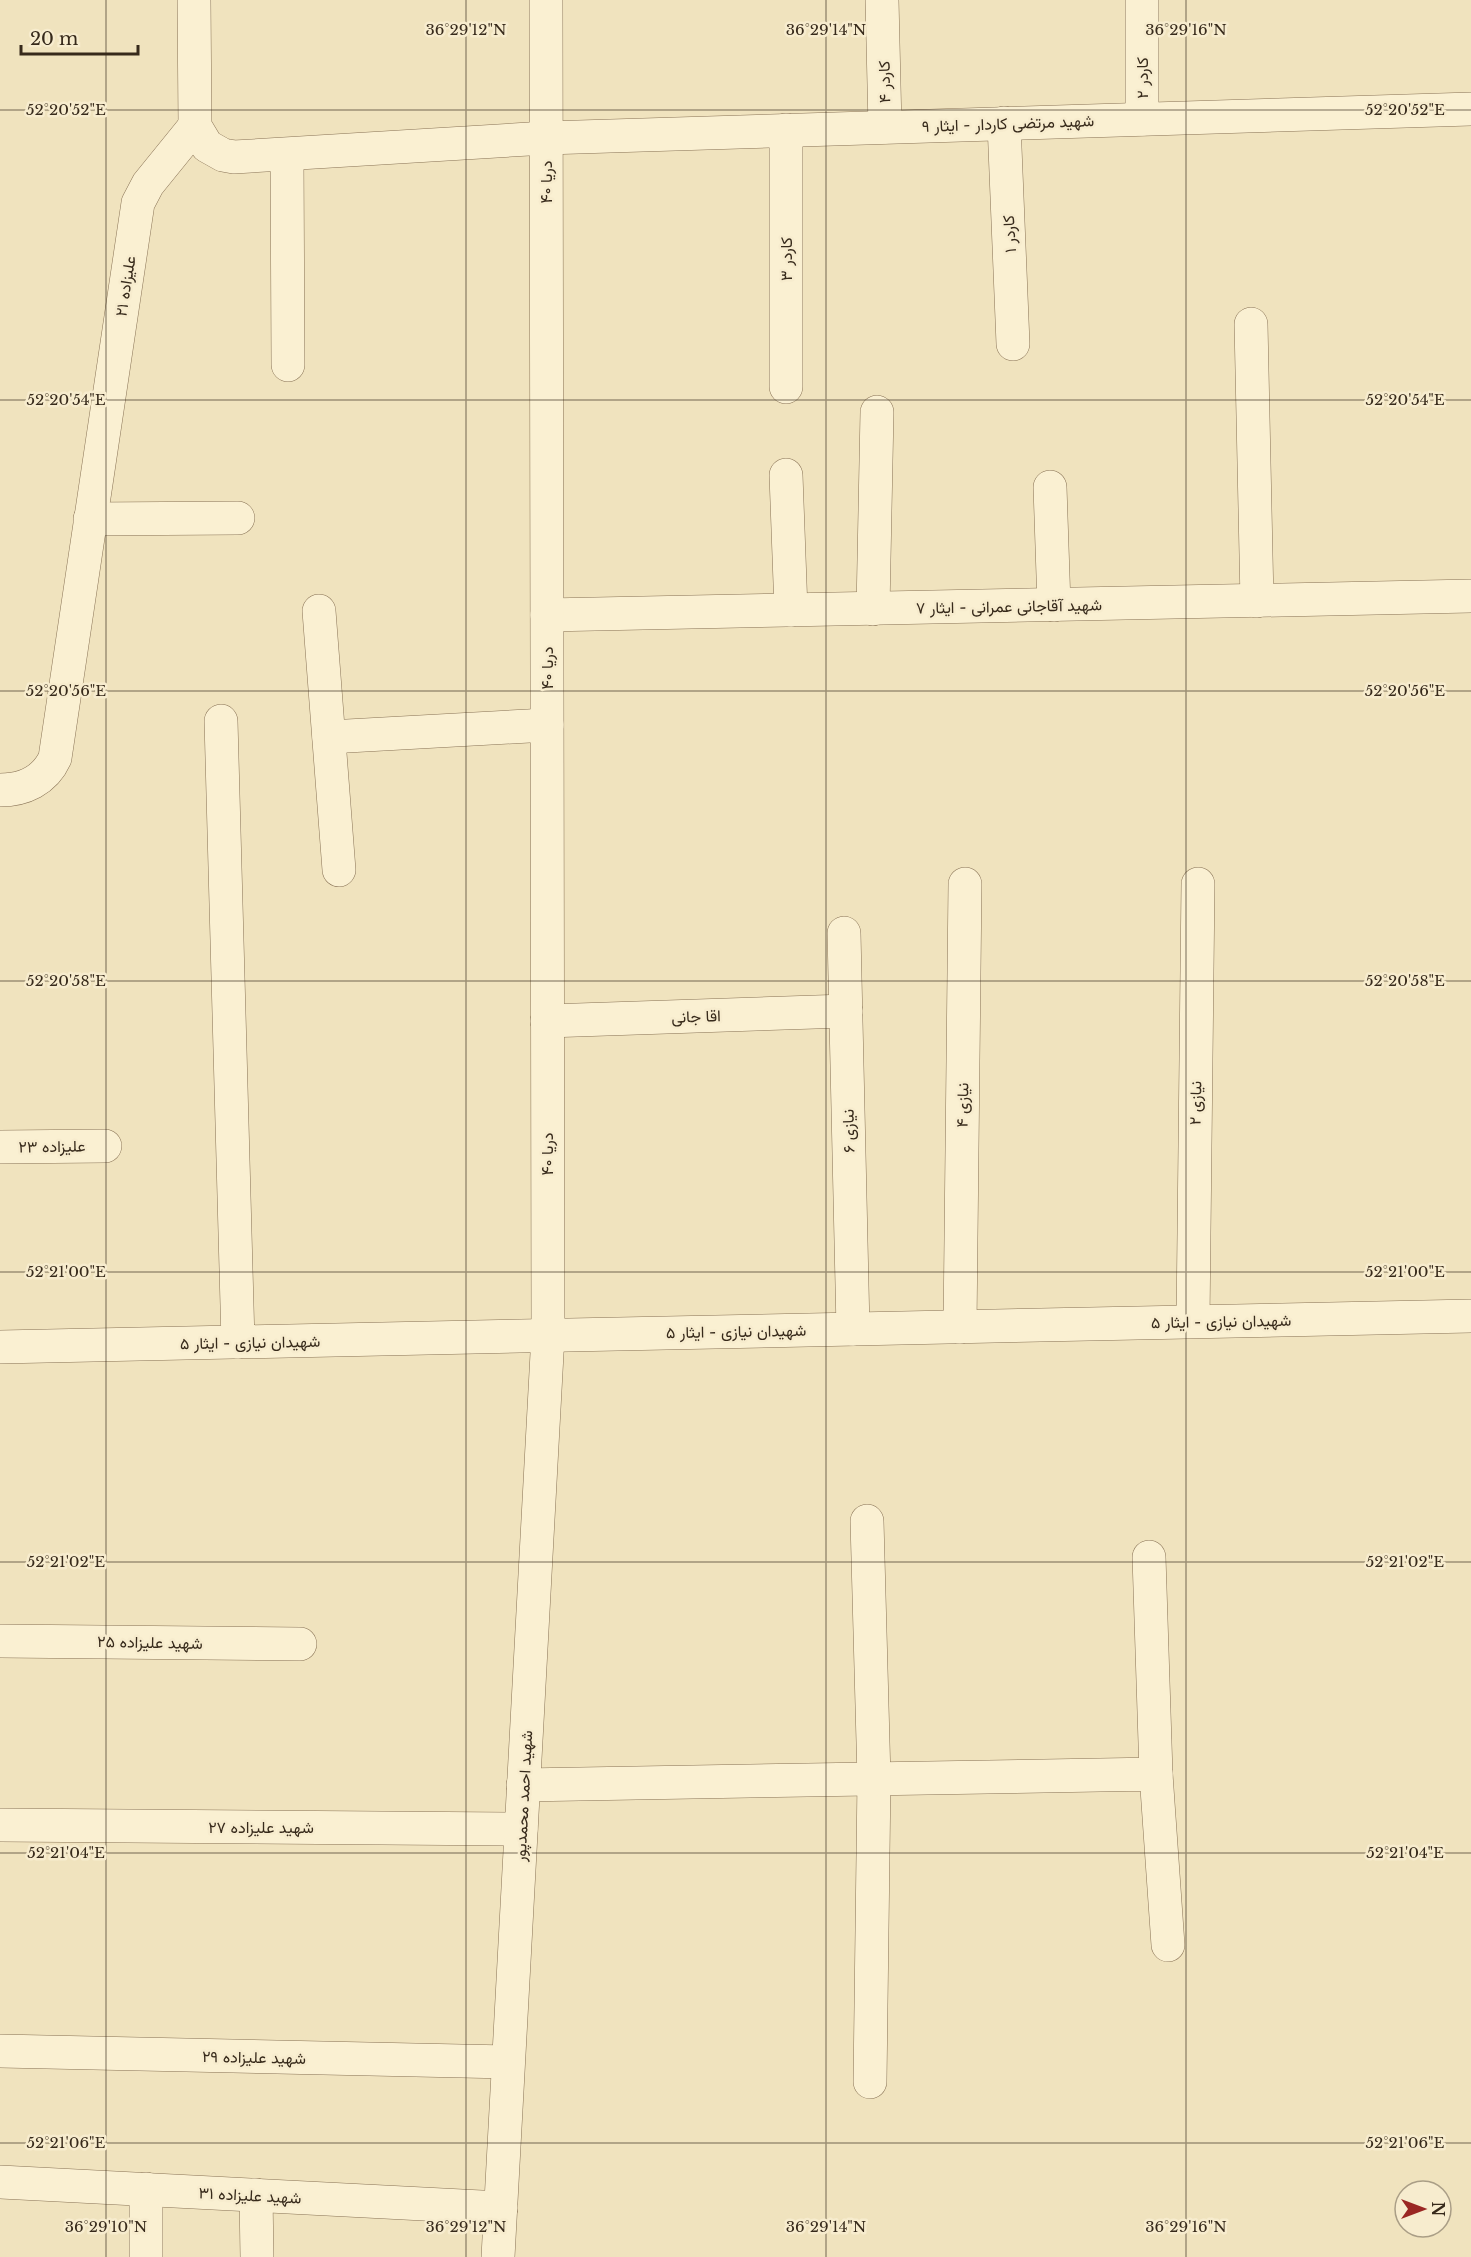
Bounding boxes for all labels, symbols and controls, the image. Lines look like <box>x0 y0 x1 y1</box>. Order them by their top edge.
scale bar <box>21 18 138 56</box>
text: 36°29'12"N <box>425 20 507 39</box>
text: 36°29'14"N <box>786 20 866 39</box>
text: 36°29'16"N <box>1145 20 1227 39</box>
text: 20 m <box>30 28 78 50</box>
street label: کاردر ۲ <box>1132 57 1153 99</box>
street label: کاردر ۴ <box>874 61 895 103</box>
text: 52°20'52"E <box>26 100 106 119</box>
text: 52°20'52"E <box>1365 100 1445 119</box>
street label: شهید مرتضی کاردار - ایثار ۹ <box>921 110 1095 137</box>
street label: دریا ۴۰ <box>536 161 557 203</box>
street label: کاردر ۱ <box>998 215 1021 253</box>
street label: کاردر ۳ <box>776 237 797 281</box>
street label: علیزاده ۲۱ <box>110 254 141 318</box>
text: 52°20'54"E <box>26 390 106 409</box>
text: 52°20'54"E <box>1365 390 1445 409</box>
street label: شهید آقاجانی عمرانی - ایثار ۷ <box>916 594 1102 619</box>
street label: دریا ۴۰ <box>537 647 558 689</box>
text: 52°20'56"E <box>26 681 106 700</box>
text: 52°20'56"E <box>1365 681 1445 700</box>
text: 52°20'58"E <box>26 971 106 990</box>
text: 52°20'58"E <box>1365 971 1445 990</box>
street label: اقا جانی <box>671 1005 721 1028</box>
street label: نیازی ۲ <box>1185 1081 1206 1125</box>
street label: نیازی ۴ <box>952 1082 973 1128</box>
street label: نیازی ۶ <box>838 1109 859 1153</box>
street label: دریا ۴۰ <box>537 1133 558 1175</box>
street label: علیزاده ۲۳ <box>18 1135 86 1158</box>
text: 52°21'00"E <box>26 1262 106 1281</box>
text: 52°21'00"E <box>1365 1262 1445 1281</box>
street label: شهیدان نیازی - ایثار ۵ <box>1151 1310 1291 1333</box>
street label: شهیدان نیازی - ایثار ۵ <box>666 1320 806 1343</box>
street label: شهیدان نیازی - ایثار ۵ <box>180 1331 320 1354</box>
text: 52°21'02"E <box>27 1552 105 1571</box>
text: 52°21'02"E <box>1366 1552 1444 1571</box>
street label: شهید علیزاده ۲۵ <box>97 1631 203 1654</box>
street label: شهید احمد محمدپور <box>510 1730 538 1863</box>
street label: شهید علیزاده ۲۷ <box>208 1817 314 1838</box>
text: 52°21'04"E <box>27 1843 105 1862</box>
text: 52°21'04"E <box>1366 1843 1444 1862</box>
street label: شهید علیزاده ۲۹ <box>202 2046 306 2069</box>
text: 52°21'06"E <box>27 2133 106 2152</box>
text: 52°21'06"E <box>1366 2133 1445 2152</box>
north arrow <box>1393 2179 1453 2239</box>
street label: شهید علیزاده ۳۱ <box>198 2182 302 2209</box>
text: N <box>1428 2201 1448 2217</box>
text: 36°29'10"N <box>65 2217 147 2236</box>
text: 36°29'12"N <box>425 2217 507 2236</box>
text: 36°29'14"N <box>786 2217 866 2236</box>
text: 36°29'16"N <box>1145 2217 1227 2236</box>

